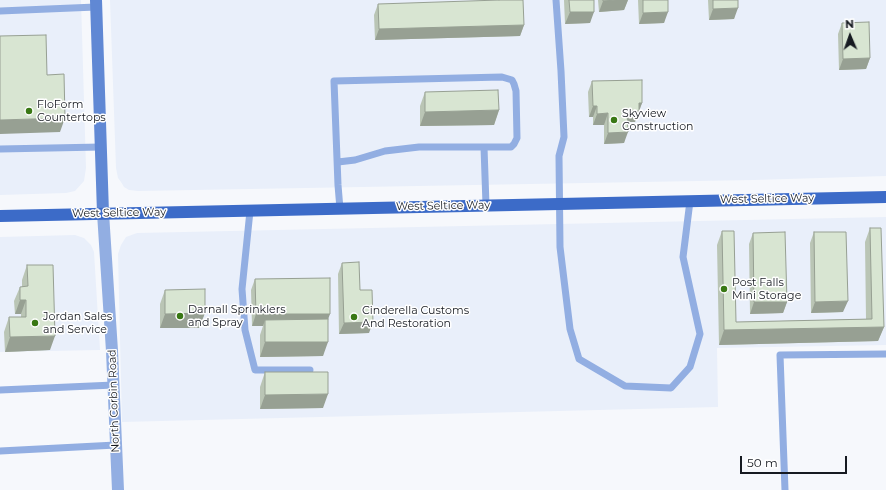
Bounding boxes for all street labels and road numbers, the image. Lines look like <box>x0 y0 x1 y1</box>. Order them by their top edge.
street label: West Seltice Way <box>720 192 814 206</box>
street label: West Seltice Way <box>396 199 490 213</box>
street label: West Seltice Way <box>72 206 166 220</box>
street label: North Corbin Road <box>106 349 122 453</box>

